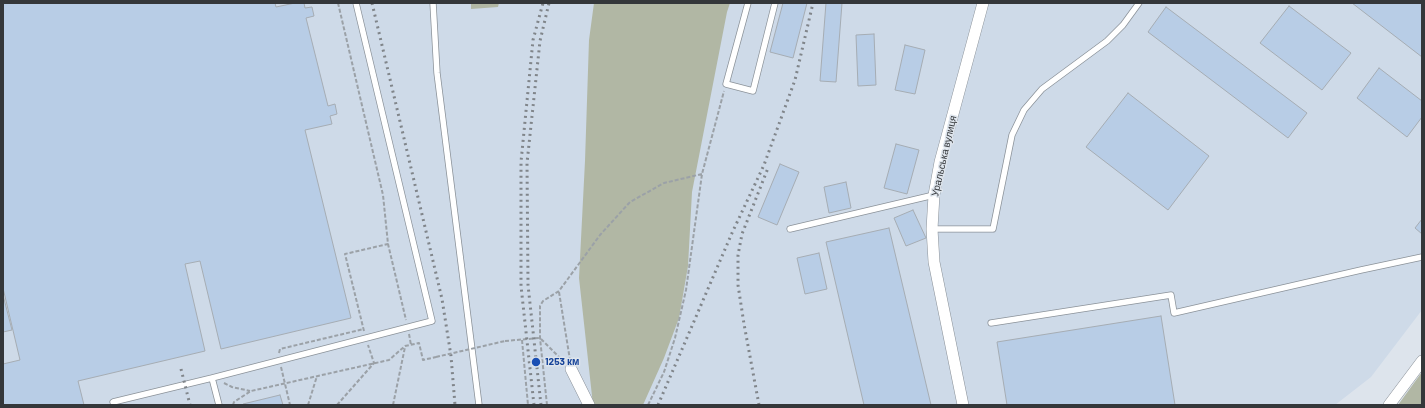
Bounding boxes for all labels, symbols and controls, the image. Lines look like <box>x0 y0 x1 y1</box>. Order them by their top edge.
street label: Уральська вулиця <box>929 114 959 198</box>
marker: 1253 км <box>530 356 542 368</box>
place label: 1253 км <box>545 356 579 368</box>

